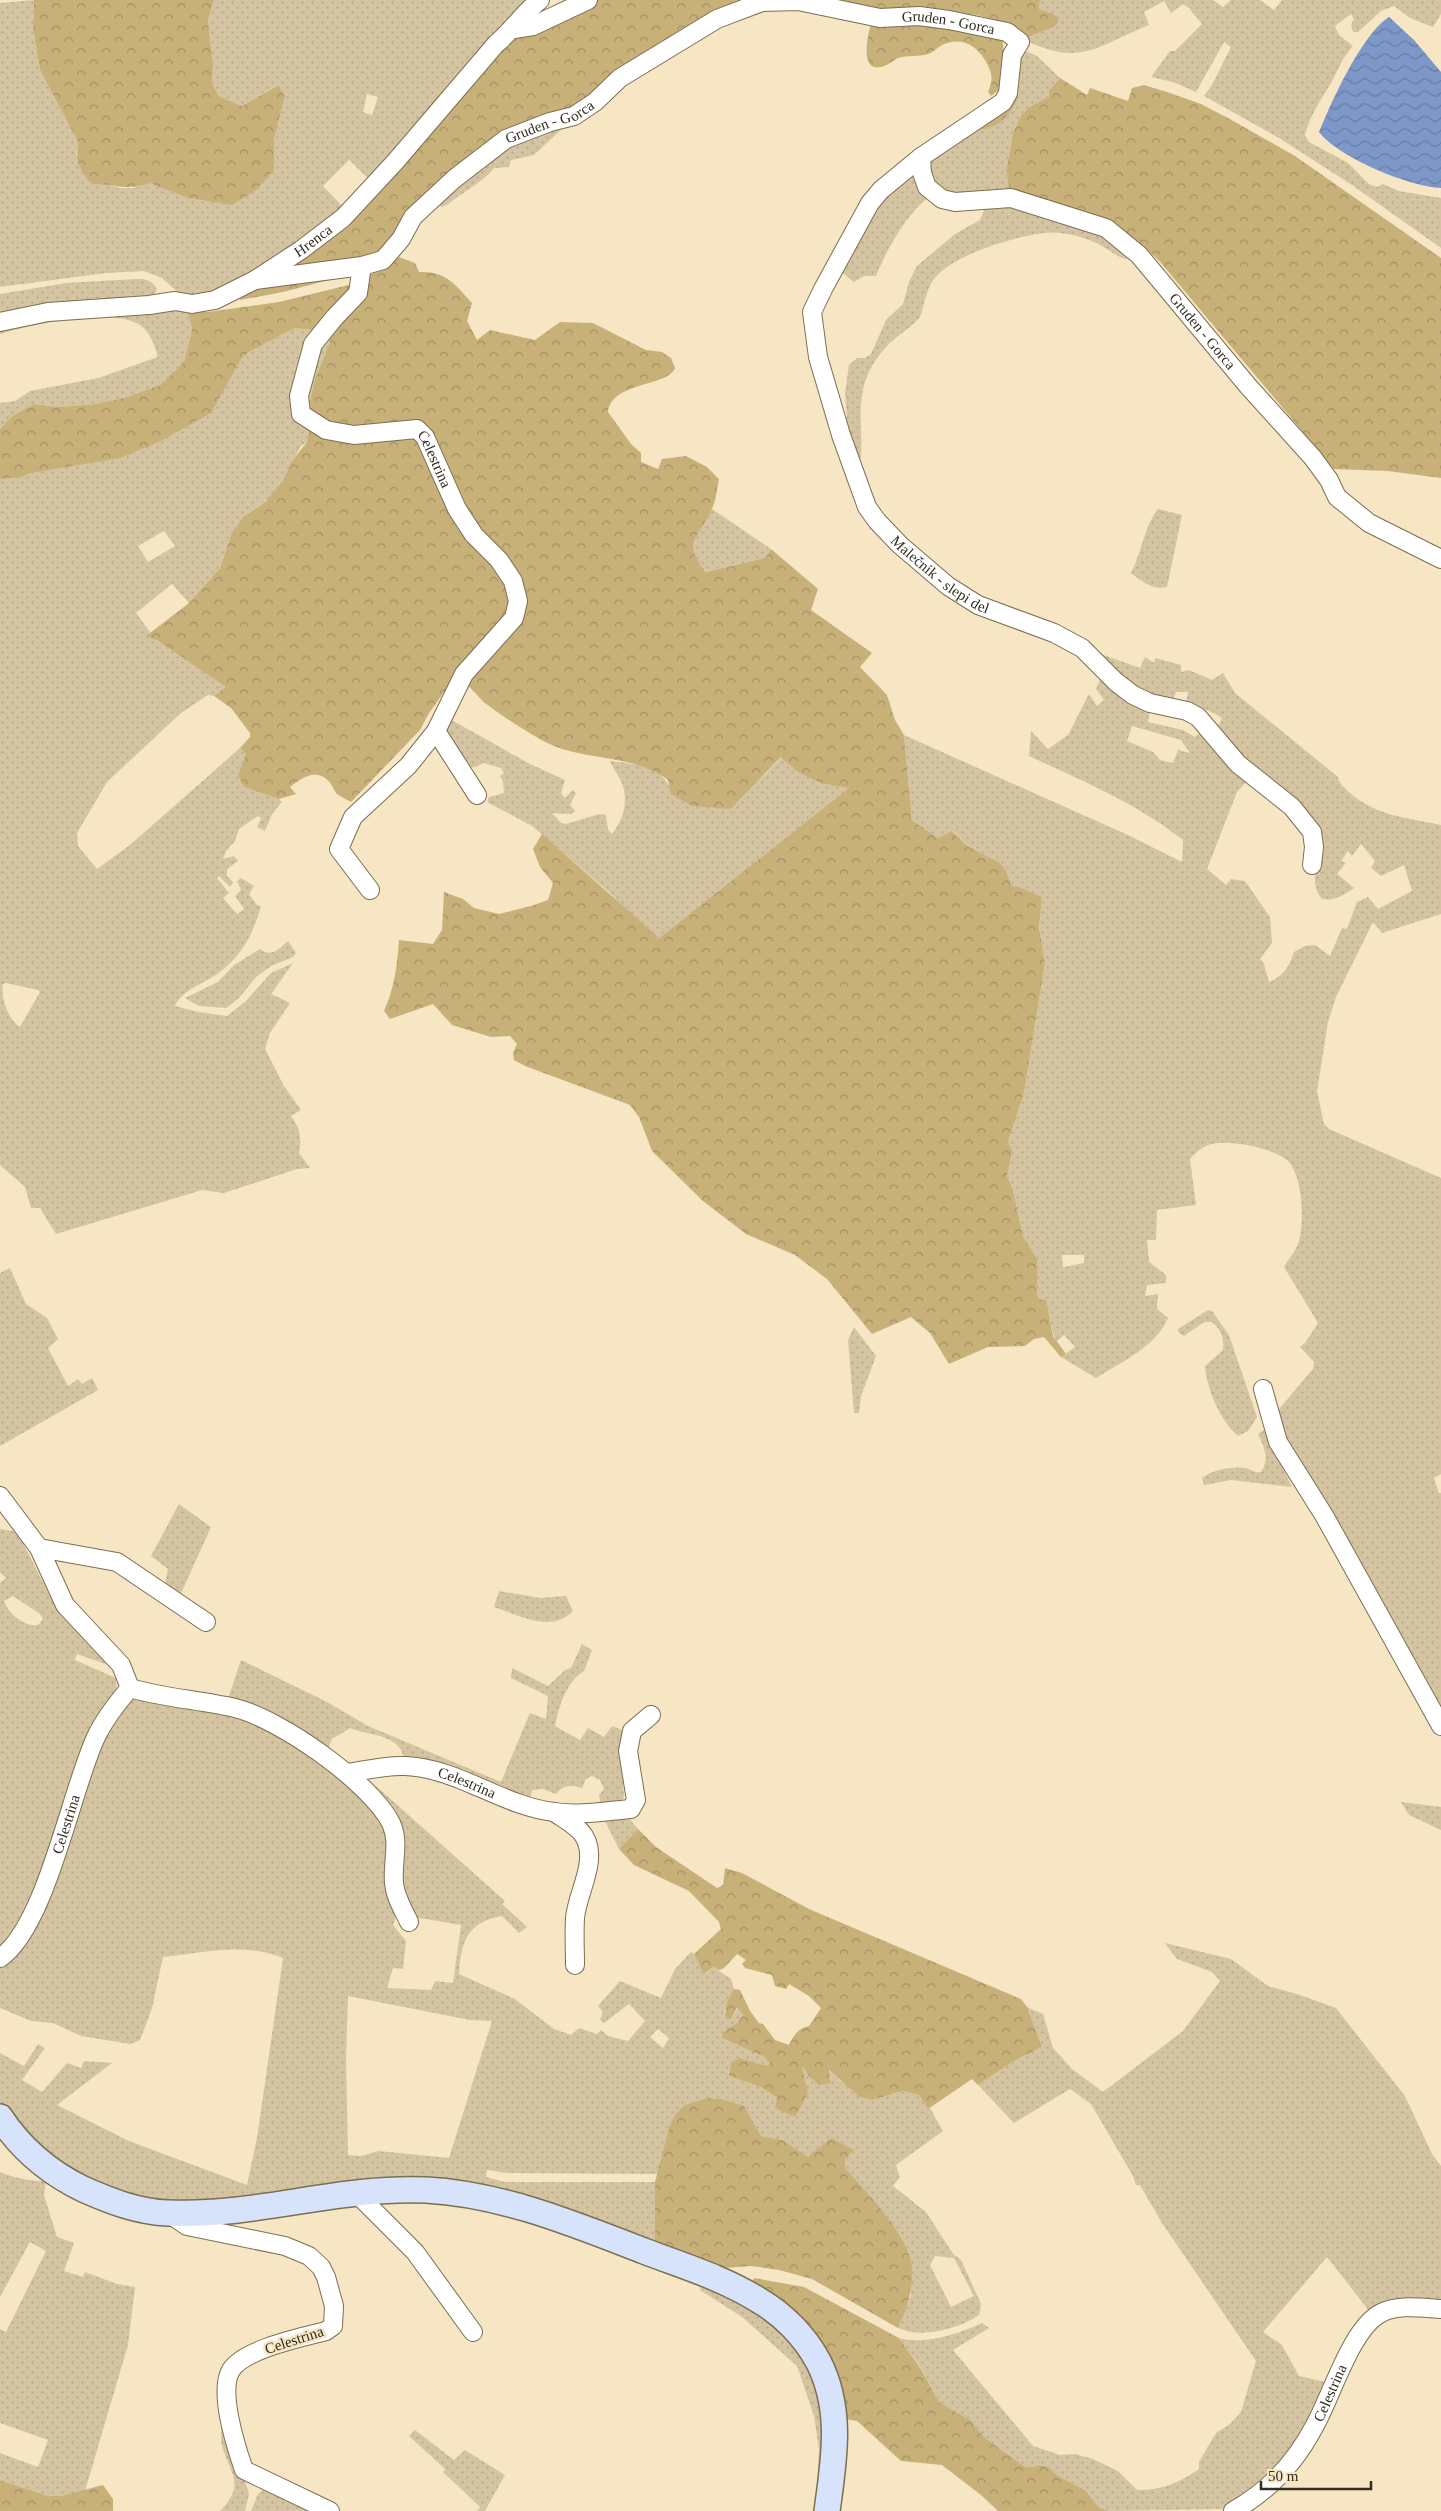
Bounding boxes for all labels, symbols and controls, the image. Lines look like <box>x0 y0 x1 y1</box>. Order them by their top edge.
street label: Gruden - Gorca <box>901 8 997 37</box>
street label: Gruden - Gorca <box>503 97 597 146</box>
street label: Hrenca <box>291 221 335 260</box>
street label: Gruden - Gorca <box>1166 290 1239 373</box>
street label: Celestrina <box>415 427 455 490</box>
street label: Malečnik - slepi del <box>888 533 992 616</box>
street label: Celestrina <box>436 1764 499 1802</box>
street label: Celestrina <box>49 1792 83 1856</box>
street label: Celestrina <box>263 2323 326 2357</box>
street label: Celestrina <box>1310 2362 1350 2424</box>
scale bar <box>1261 2458 1371 2490</box>
text: 50 m <box>1268 2468 1299 2484</box>

